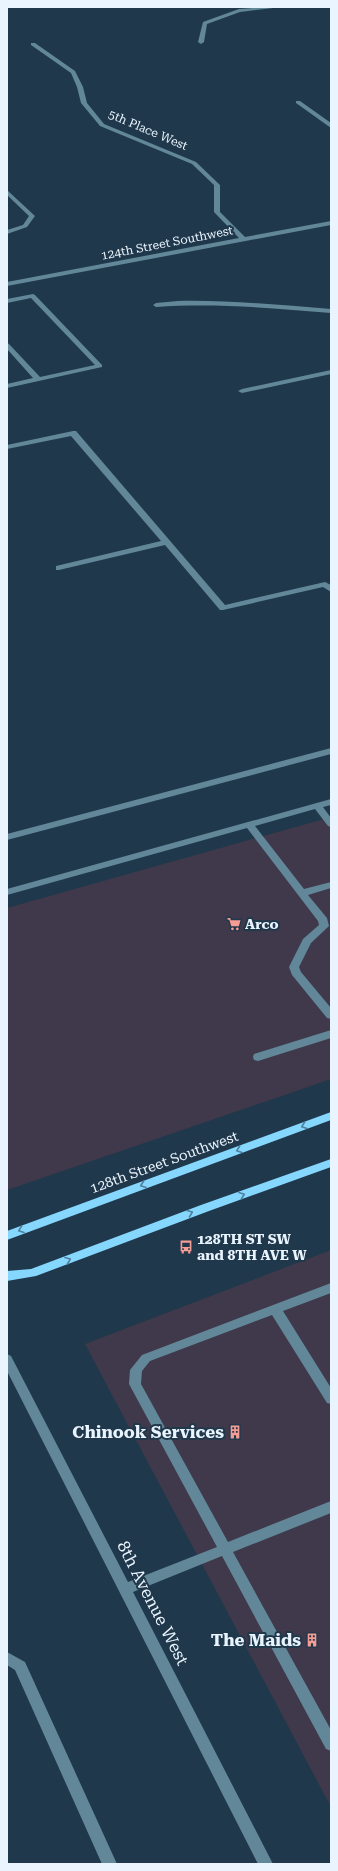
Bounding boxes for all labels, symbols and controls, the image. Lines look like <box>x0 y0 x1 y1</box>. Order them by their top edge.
street label: 5th Place West <box>106 107 190 153</box>
street label: 124th Street Southwest <box>100 223 235 263</box>
supermarket icon: Arco <box>226 916 242 932</box>
place label: Arco <box>245 916 278 932</box>
one-way arrow <box>300 1122 307 1130</box>
street label: 128th Street Southwest <box>88 1128 240 1196</box>
one-way arrow <box>236 1145 243 1153</box>
one-way arrow <box>139 1181 146 1189</box>
one-way arrow <box>238 1191 245 1199</box>
one-way arrow <box>186 1210 193 1218</box>
one-way arrow <box>17 1226 24 1234</box>
place label: 128TH ST SW and 8TH AVE W <box>197 1231 307 1263</box>
bus stop icon: 128TH ST SW and 8TH AVE W <box>178 1239 194 1255</box>
one-way arrow <box>65 1256 72 1264</box>
place label: Chinook Services <box>72 1422 224 1442</box>
building icon: Chinook Services <box>227 1424 243 1440</box>
street label: 8th Avenue West <box>113 1538 193 1668</box>
place label: The Maids <box>211 1630 301 1650</box>
building icon: The Maids <box>304 1632 320 1648</box>

